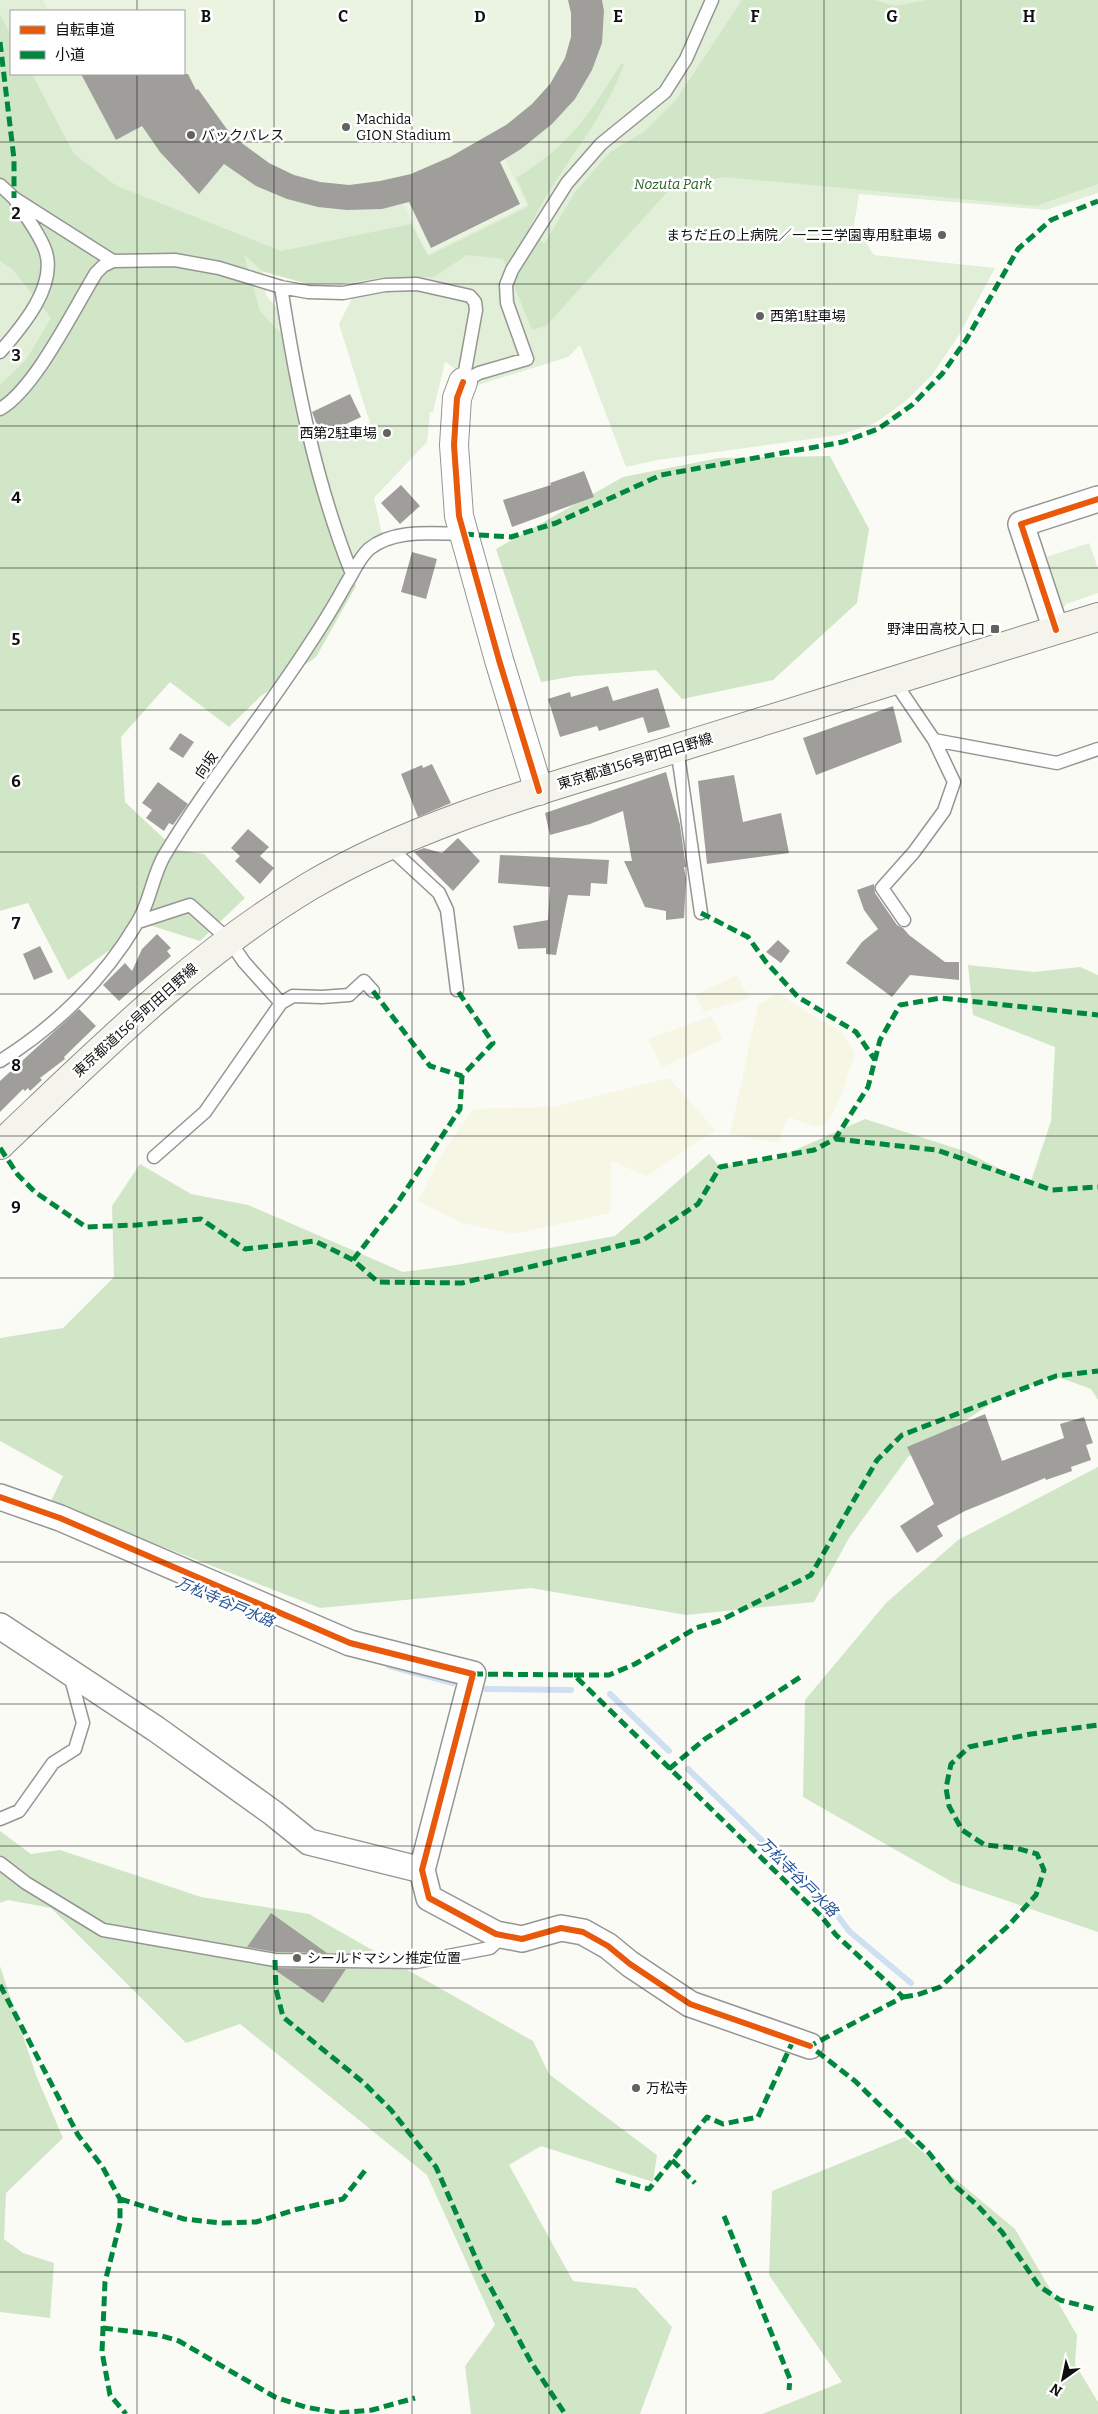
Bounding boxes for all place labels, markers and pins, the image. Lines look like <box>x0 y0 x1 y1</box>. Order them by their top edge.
place label: Machida GION Stadium <box>356 111 452 144</box>
marker: Machida GION Stadium <box>340 121 352 133</box>
place label: バックパレス <box>201 127 284 144</box>
marker: バックパレス <box>185 129 197 141</box>
place label: まちだ丘の上病院／一二三学園専用駐車場 <box>666 227 932 244</box>
marker: まちだ丘の上病院／一二三学園専用駐車場 <box>936 229 948 241</box>
place label: 西第1駐車場 <box>770 308 846 325</box>
marker: 西第1駐車場 <box>754 310 766 322</box>
place label: 西第2駐車場 <box>299 425 377 442</box>
marker: 西第2駐車場 <box>381 427 393 439</box>
place label: 野津田高校入口 <box>887 621 985 638</box>
marker: 野津田高校入口 <box>989 623 1001 635</box>
place label: シールドマシン推定位置 <box>307 1950 461 1967</box>
marker: シールドマシン推定位置 <box>291 1952 303 1964</box>
place label: 万松寺 <box>646 2080 688 2097</box>
marker: 万松寺 <box>630 2082 642 2094</box>

